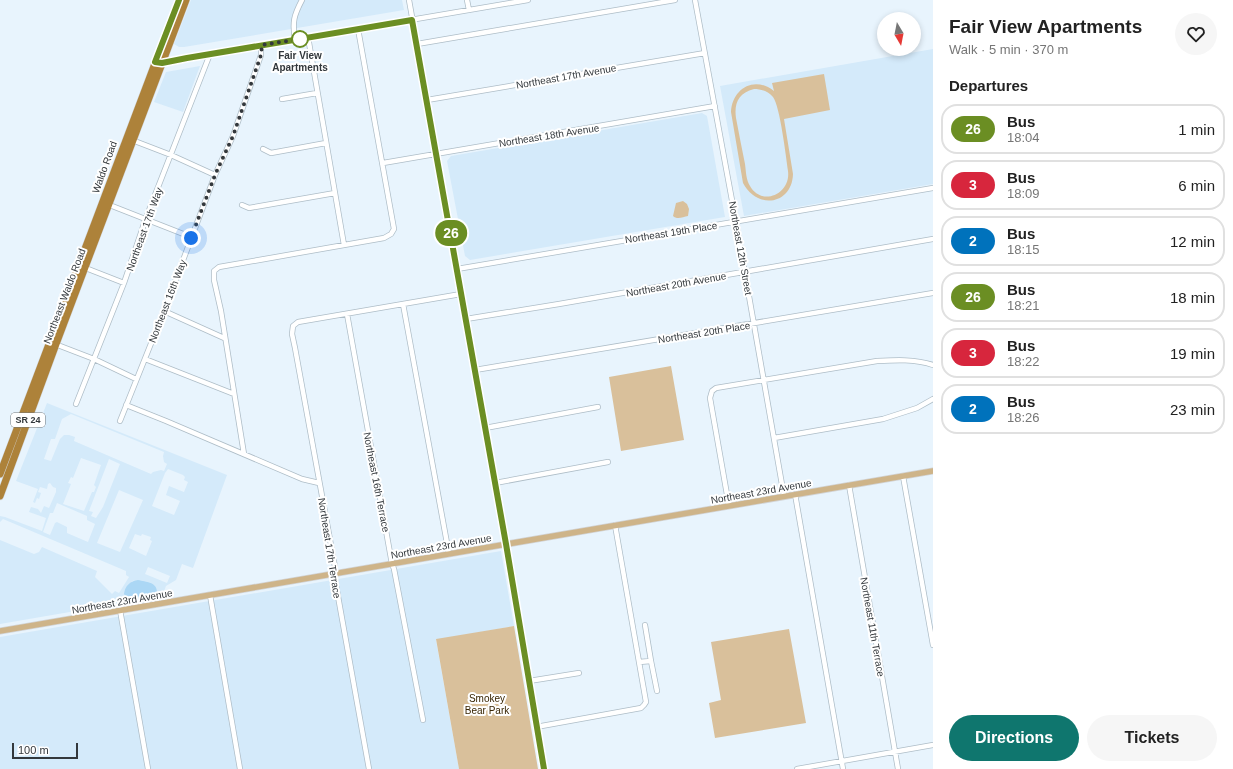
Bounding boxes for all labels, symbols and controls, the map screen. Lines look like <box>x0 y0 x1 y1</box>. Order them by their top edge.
north arrow <box>877 12 921 56</box>
map controls <box>877 12 921 56</box>
button: heart <box>1175 13 1217 55</box>
text: Fair View Apartments <box>949 16 1142 37</box>
marker: Fair View Apartments <box>291 30 309 48</box>
text: Walk · 5 min · 370 m <box>949 42 1068 57</box>
place label: Fair View Apartments <box>272 50 328 73</box>
street label: Northeast 17th Avenue <box>515 62 617 91</box>
text: Departures <box>949 77 1028 94</box>
text: Bus <box>1007 113 1035 130</box>
text: 26 <box>965 121 981 137</box>
text: 1 min <box>1178 121 1215 138</box>
street label: Northeast 18th Avenue <box>498 122 601 149</box>
text: 18:04 <box>1007 130 1040 145</box>
street label: Waldo Road <box>90 140 119 195</box>
text: Bus <box>1007 169 1035 186</box>
text: 3 <box>969 177 977 193</box>
text: 6 min <box>1178 177 1215 194</box>
street label: Northeast 17th Way <box>124 186 165 272</box>
text: 18:09 <box>1007 186 1040 201</box>
street label: Northeast 12th Street <box>727 200 754 296</box>
line badge: 26 <box>433 220 469 246</box>
street label: Northeast 19th Place <box>624 220 718 245</box>
text: 26 <box>443 225 459 241</box>
text: Bus <box>1007 225 1035 242</box>
your location <box>181 228 201 248</box>
text: 2 <box>969 233 977 249</box>
text: 12 min <box>1170 233 1215 250</box>
text: 18:15 <box>1007 242 1040 257</box>
street label: Northeast Waldo Road <box>41 247 88 345</box>
street label: Northeast 16th Way <box>147 258 188 344</box>
street label: Northeast 20th Avenue <box>625 270 727 299</box>
text: Bus <box>1007 281 1035 298</box>
text: 26 <box>965 289 981 305</box>
text: 18 min <box>1170 289 1215 306</box>
text: 18:21 <box>1007 298 1040 313</box>
street label: Northeast 20th Place <box>657 320 751 345</box>
text: Bus <box>1007 337 1035 354</box>
text: 3 <box>969 345 977 361</box>
text: 19 min <box>1170 345 1215 362</box>
text: 18:22 <box>1007 354 1040 369</box>
text: Bus <box>1007 393 1035 410</box>
text: 2 <box>969 401 977 417</box>
text: 23 min <box>1170 401 1215 418</box>
text: 18:26 <box>1007 410 1040 425</box>
road number: SR 24 <box>11 413 45 427</box>
street label: Northeast 16th Terrace <box>361 431 392 533</box>
street label: Northeast 23rd Avenue <box>710 477 813 506</box>
street label: Northeast 17th Terrace <box>316 497 343 600</box>
street label: Northeast 23rd Avenue <box>390 532 493 561</box>
street label: Northeast 11th Terrace <box>858 576 887 678</box>
street label: Northeast 23rd Avenue <box>71 587 174 616</box>
park label: Smokey Bear Park <box>465 693 510 716</box>
button: Directions <box>949 715 1079 761</box>
button: Tickets <box>1087 715 1217 761</box>
scale bar <box>12 741 78 760</box>
text: 100 m <box>18 744 49 756</box>

